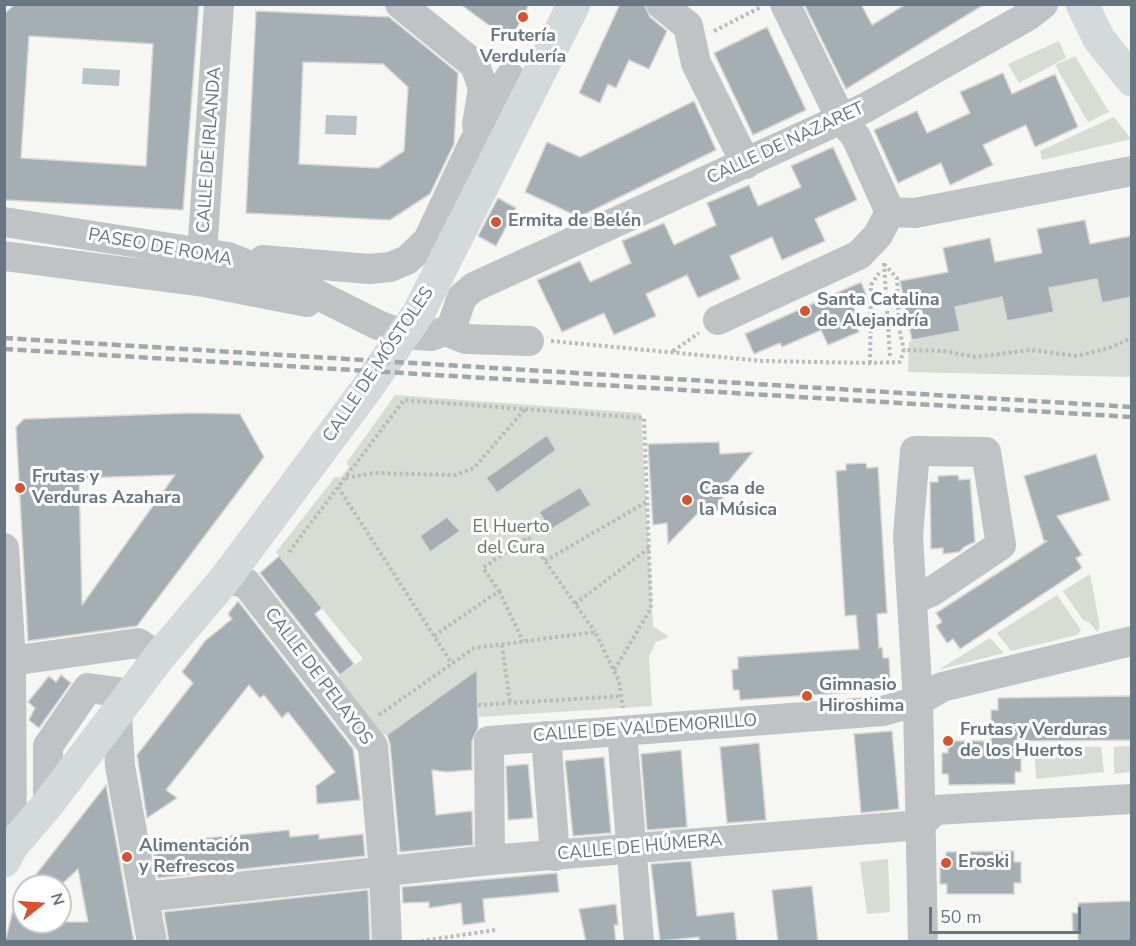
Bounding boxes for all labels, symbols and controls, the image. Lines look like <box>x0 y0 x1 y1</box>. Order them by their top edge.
marker: Frutería Verdulería <box>516 10 530 24</box>
place label: Frutería Verdulería <box>480 26 566 68</box>
street label: CALLE DE IRLANDA <box>193 66 227 234</box>
street label: CALLE DE NAZARET <box>704 98 868 190</box>
place label: Ermita de Belén <box>508 211 641 233</box>
marker: Ermita de Belén <box>489 215 503 229</box>
street label: PASEO DE ROMA <box>86 225 234 271</box>
street label: CALLE DE MÓSTOLES <box>319 283 439 447</box>
place label: Santa Catalina de Alejandría <box>817 290 940 332</box>
marker: Santa Catalina de Alejandría <box>798 304 812 318</box>
place label: Frutas y Verduras Azahara <box>32 467 181 510</box>
place label: Casa de la Música <box>699 479 777 522</box>
marker: Frutas y Verduras Azahara <box>13 481 27 495</box>
marker: Casa de la Música <box>680 493 694 507</box>
park label: El Huerto del Cura <box>473 517 549 560</box>
street label: CALLE DE PELAYOS <box>259 604 377 750</box>
place label: Gimnasio Hiroshima <box>819 675 904 718</box>
marker: Gimnasio Hiroshima <box>800 689 814 703</box>
street label: CALLE DE VALDEMORILLO <box>532 710 758 748</box>
place label: Frutas y Verduras de los Huertos <box>960 720 1107 762</box>
marker: Frutas y Verduras de los Huertos <box>941 734 955 748</box>
street label: CALLE DE HÚMERA <box>557 830 723 866</box>
place label: Alimentación y Refrescos <box>139 836 250 878</box>
marker: Alimentación y Refrescos <box>120 850 134 864</box>
place label: Eroski <box>958 852 1009 874</box>
marker: Eroski <box>939 856 953 870</box>
north arrow <box>12 874 72 934</box>
text: N <box>45 890 70 908</box>
scale bar <box>932 895 1084 933</box>
text: 50 m <box>940 905 982 929</box>

